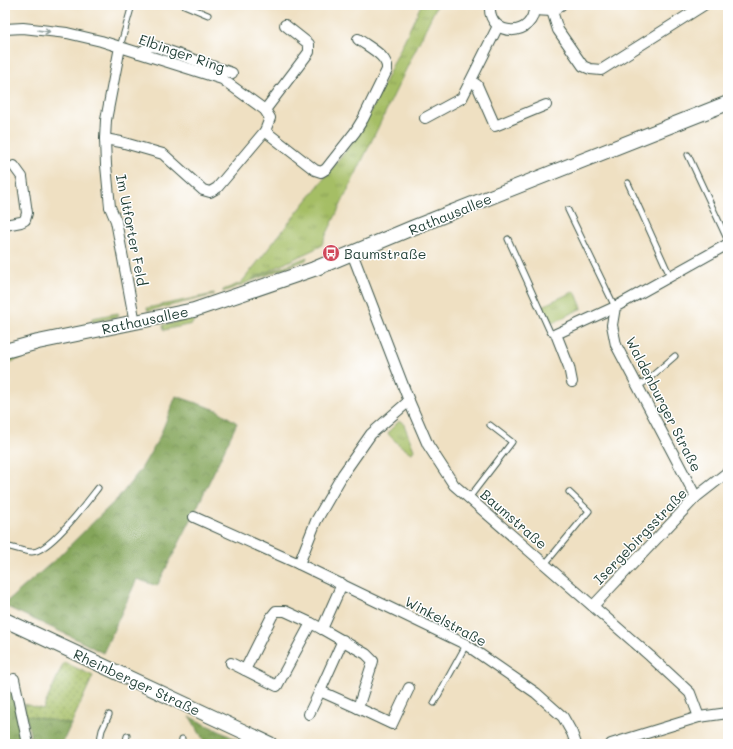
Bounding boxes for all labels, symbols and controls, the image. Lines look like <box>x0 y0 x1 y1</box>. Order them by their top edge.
one-way arrow <box>37 27 50 35</box>
street label: Elbinger Ring <box>136 29 228 77</box>
street label: Im Utforter Feld <box>112 173 152 288</box>
street label: Rathausallee <box>406 189 494 239</box>
bus stop icon: Baumstraße <box>321 243 341 263</box>
place label: Baumstraße <box>344 244 427 263</box>
street label: Rathausallee <box>100 302 190 338</box>
street label: Waldenburger Straße <box>622 333 706 475</box>
street label: Isergebirgsstraße <box>589 484 691 588</box>
street label: Baumstraße <box>477 485 551 553</box>
street label: Winkelstraße <box>402 591 490 651</box>
street label: Rheinberger Straße <box>71 644 203 720</box>

